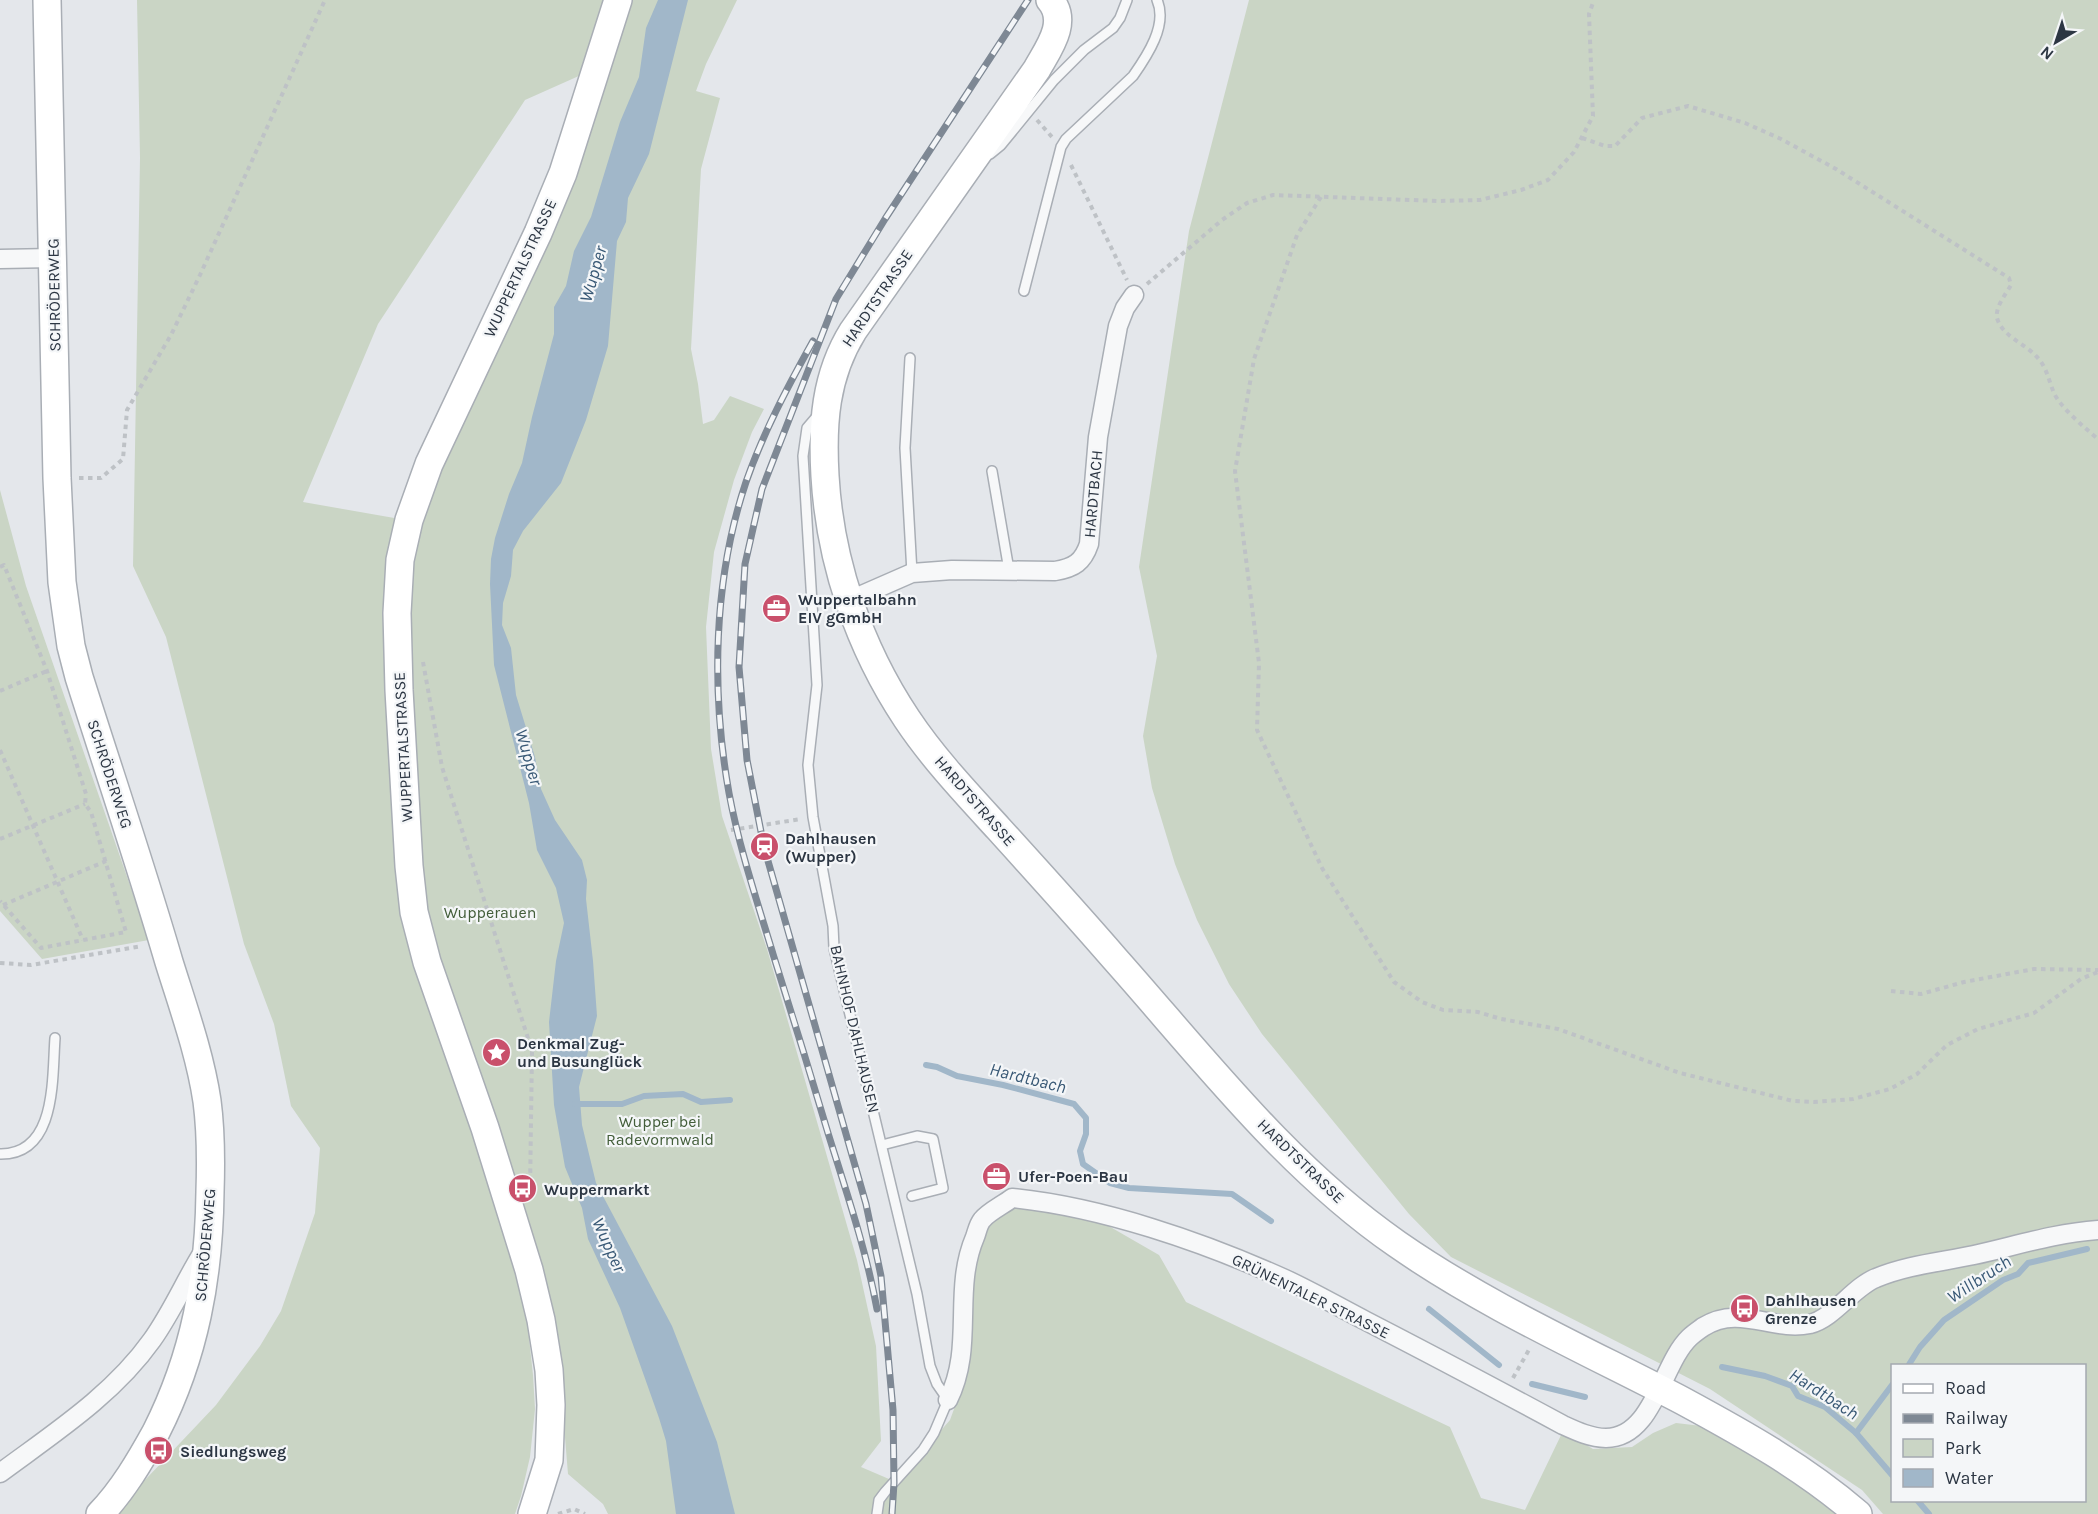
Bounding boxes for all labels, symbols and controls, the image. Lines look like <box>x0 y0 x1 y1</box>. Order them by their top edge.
north arrow <box>2026 12 2086 72</box>
text: N <box>2036 42 2057 64</box>
street label: WUPPERTALSTRASSE <box>480 196 560 340</box>
street label: SCHRÖDERWEG <box>44 238 64 352</box>
water label: Wupper <box>574 242 612 305</box>
street label: HARDTSTRASSE <box>837 246 917 350</box>
street label: HARDTBACH <box>1080 449 1106 539</box>
place label: Wuppertalbahn EIV gGmbH <box>798 590 917 627</box>
office icon: Wuppertalbahn EIV gGmbH <box>761 592 793 624</box>
street label: WUPPERTALSTRASSE <box>390 671 416 823</box>
street label: SCHRÖDERWEG <box>83 717 137 831</box>
water label: Wupper <box>510 726 548 789</box>
street label: HARDTSTRASSE <box>931 752 1019 850</box>
place label: Dahlhausen (Wupper) <box>785 829 876 866</box>
station icon: Dahlhausen (Wupper) <box>748 831 780 863</box>
park label: Wupperauen <box>444 903 536 922</box>
street label: BAHNHOF DAHLHAUSEN <box>826 943 884 1115</box>
place label: Denkmal Zug- und Busunglück <box>517 1034 642 1071</box>
place icon: Denkmal Zug- und Busunglück <box>480 1036 512 1068</box>
water label: Hardtbach <box>987 1058 1069 1098</box>
park label: Wupper bei Radevormwald <box>606 1112 714 1149</box>
street label: HARDTSTRASSE <box>1254 1115 1348 1207</box>
office icon: Ufer-Poen-Bau <box>981 1160 1013 1192</box>
place label: Ufer-Poen-Bau <box>1018 1167 1128 1186</box>
bus stop icon: Wuppermarkt <box>507 1173 539 1205</box>
place label: Wuppermarkt <box>544 1180 650 1199</box>
street label: SCHRÖDERWEG <box>191 1188 219 1302</box>
water label: Wupper <box>587 1214 631 1277</box>
street label: GRÜNENTALER STRASSE <box>1229 1250 1393 1342</box>
water label: Willbruch <box>1943 1250 2015 1308</box>
place label: Dahlhausen Grenze <box>1765 1291 1856 1328</box>
bus stop icon: Dahlhausen Grenze <box>1728 1293 1760 1325</box>
water label: Hardtbach <box>1785 1363 1863 1425</box>
legend <box>1891 1364 2086 1502</box>
text: Road <box>1945 1377 1986 1399</box>
text: Railway <box>1945 1407 2008 1429</box>
bus stop icon: Siedlungsweg <box>143 1435 175 1467</box>
text: Park <box>1945 1437 1982 1459</box>
place label: Siedlungsweg <box>180 1442 286 1461</box>
text: Water <box>1945 1467 1993 1489</box>

